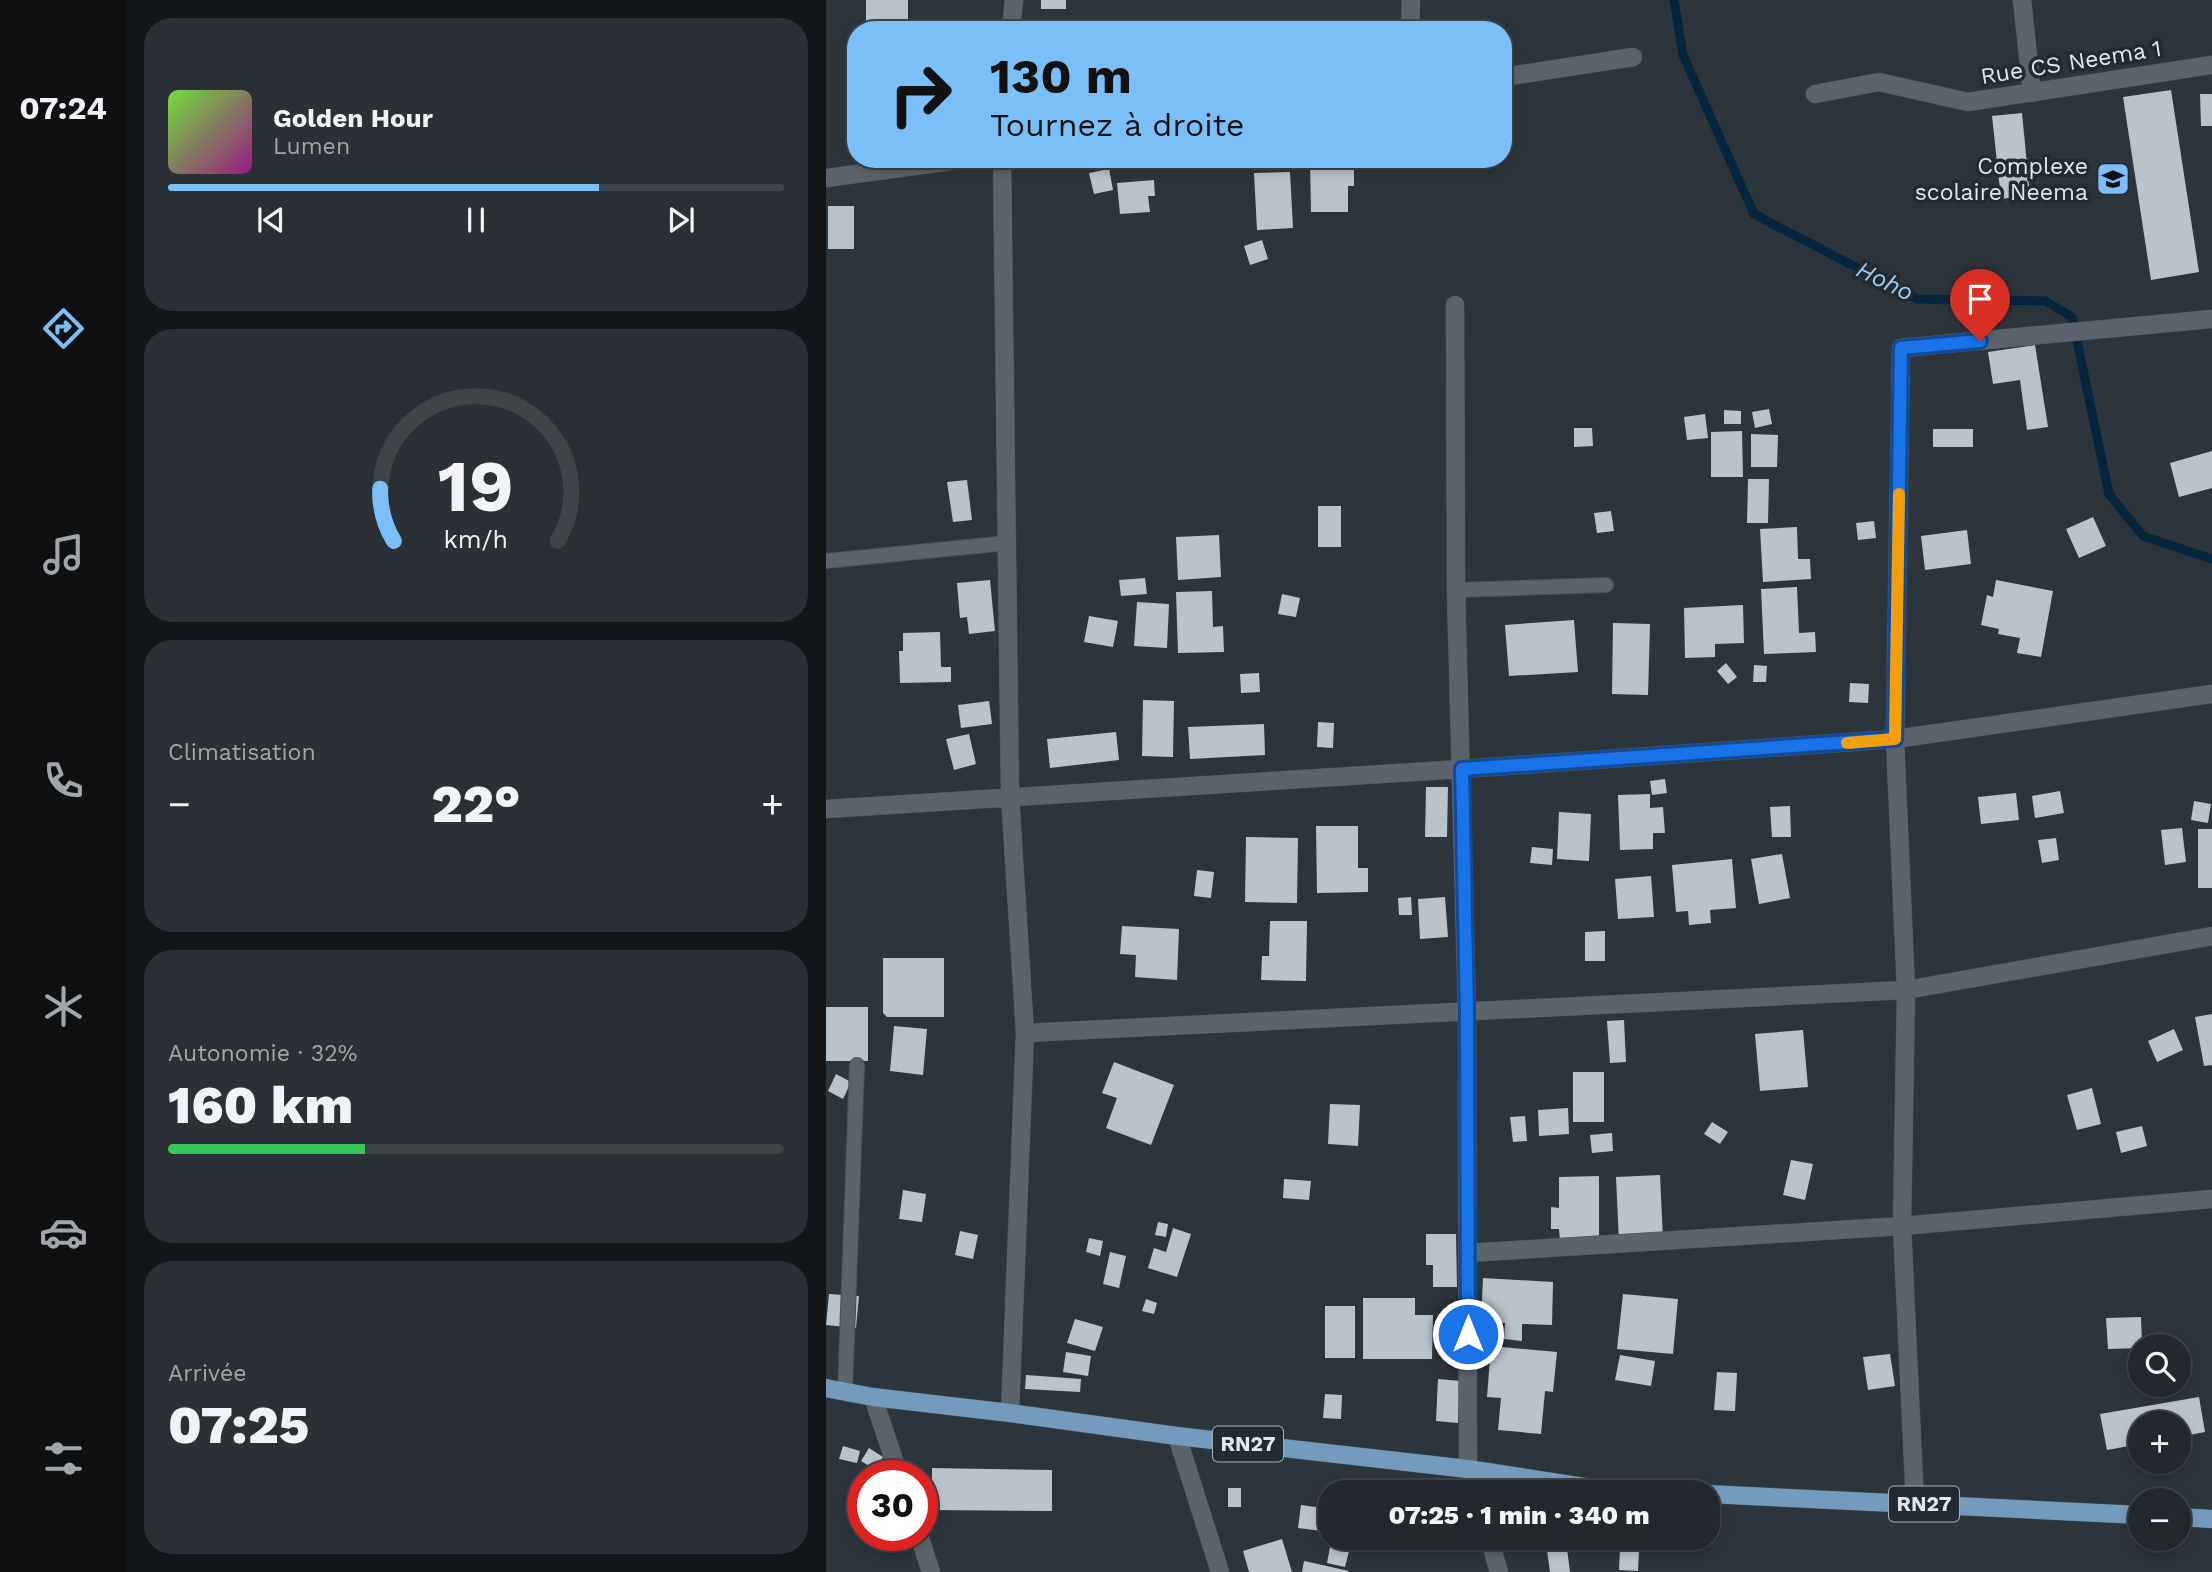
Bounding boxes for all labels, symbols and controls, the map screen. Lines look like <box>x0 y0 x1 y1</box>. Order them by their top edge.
street label: Rue CS Neema 1 <box>1979 35 2163 90</box>
text: 130 m <box>990 47 1132 105</box>
icon: right <box>875 49 966 140</box>
text: 07:24 <box>19 89 107 127</box>
text: Golden Hour <box>273 103 433 133</box>
text: Tournez à droite <box>990 106 1245 144</box>
text: Lumen <box>273 133 350 160</box>
place label: Complexe scolaire Neema <box>1915 153 2088 206</box>
school or university icon: Complexe scolaire Neema <box>2094 160 2132 198</box>
icon: previous <box>252 201 290 239</box>
icon: pause <box>457 201 495 239</box>
icon: next <box>662 201 700 239</box>
water label: Hoho <box>1852 255 1918 307</box>
pin <box>1950 269 2010 341</box>
icon: arrive <box>1961 280 1999 318</box>
icon: directions <box>39 304 88 353</box>
text: 19 <box>438 444 514 530</box>
text: km/h <box>444 525 508 554</box>
icon: music <box>39 530 88 579</box>
text: Climatisation <box>168 739 316 766</box>
icon: phone <box>39 756 88 805</box>
text: 22° <box>432 774 520 835</box>
text: − <box>168 782 191 826</box>
text: + <box>761 782 784 826</box>
icon: climate <box>39 982 88 1031</box>
text: Autonomie · 32% <box>168 1040 357 1067</box>
text: 160 km <box>168 1075 353 1136</box>
icon: car <box>39 1208 88 1257</box>
position arrow <box>1431 1297 1505 1371</box>
map controls <box>2128 1334 2191 1551</box>
button: search <box>2128 1334 2191 1397</box>
text: Arrivée <box>168 1360 247 1387</box>
text: 07:25 <box>168 1395 309 1456</box>
button: + <box>2128 1411 2191 1474</box>
road number: RN27 <box>1213 1426 1283 1462</box>
icon: filters <box>39 1434 88 1483</box>
speed limit sign: 30 <box>847 1460 938 1551</box>
road number: RN27 <box>1889 1486 1959 1522</box>
button: − <box>2128 1488 2191 1551</box>
text: 07:25 · 1 min · 340 m <box>1388 1500 1650 1530</box>

